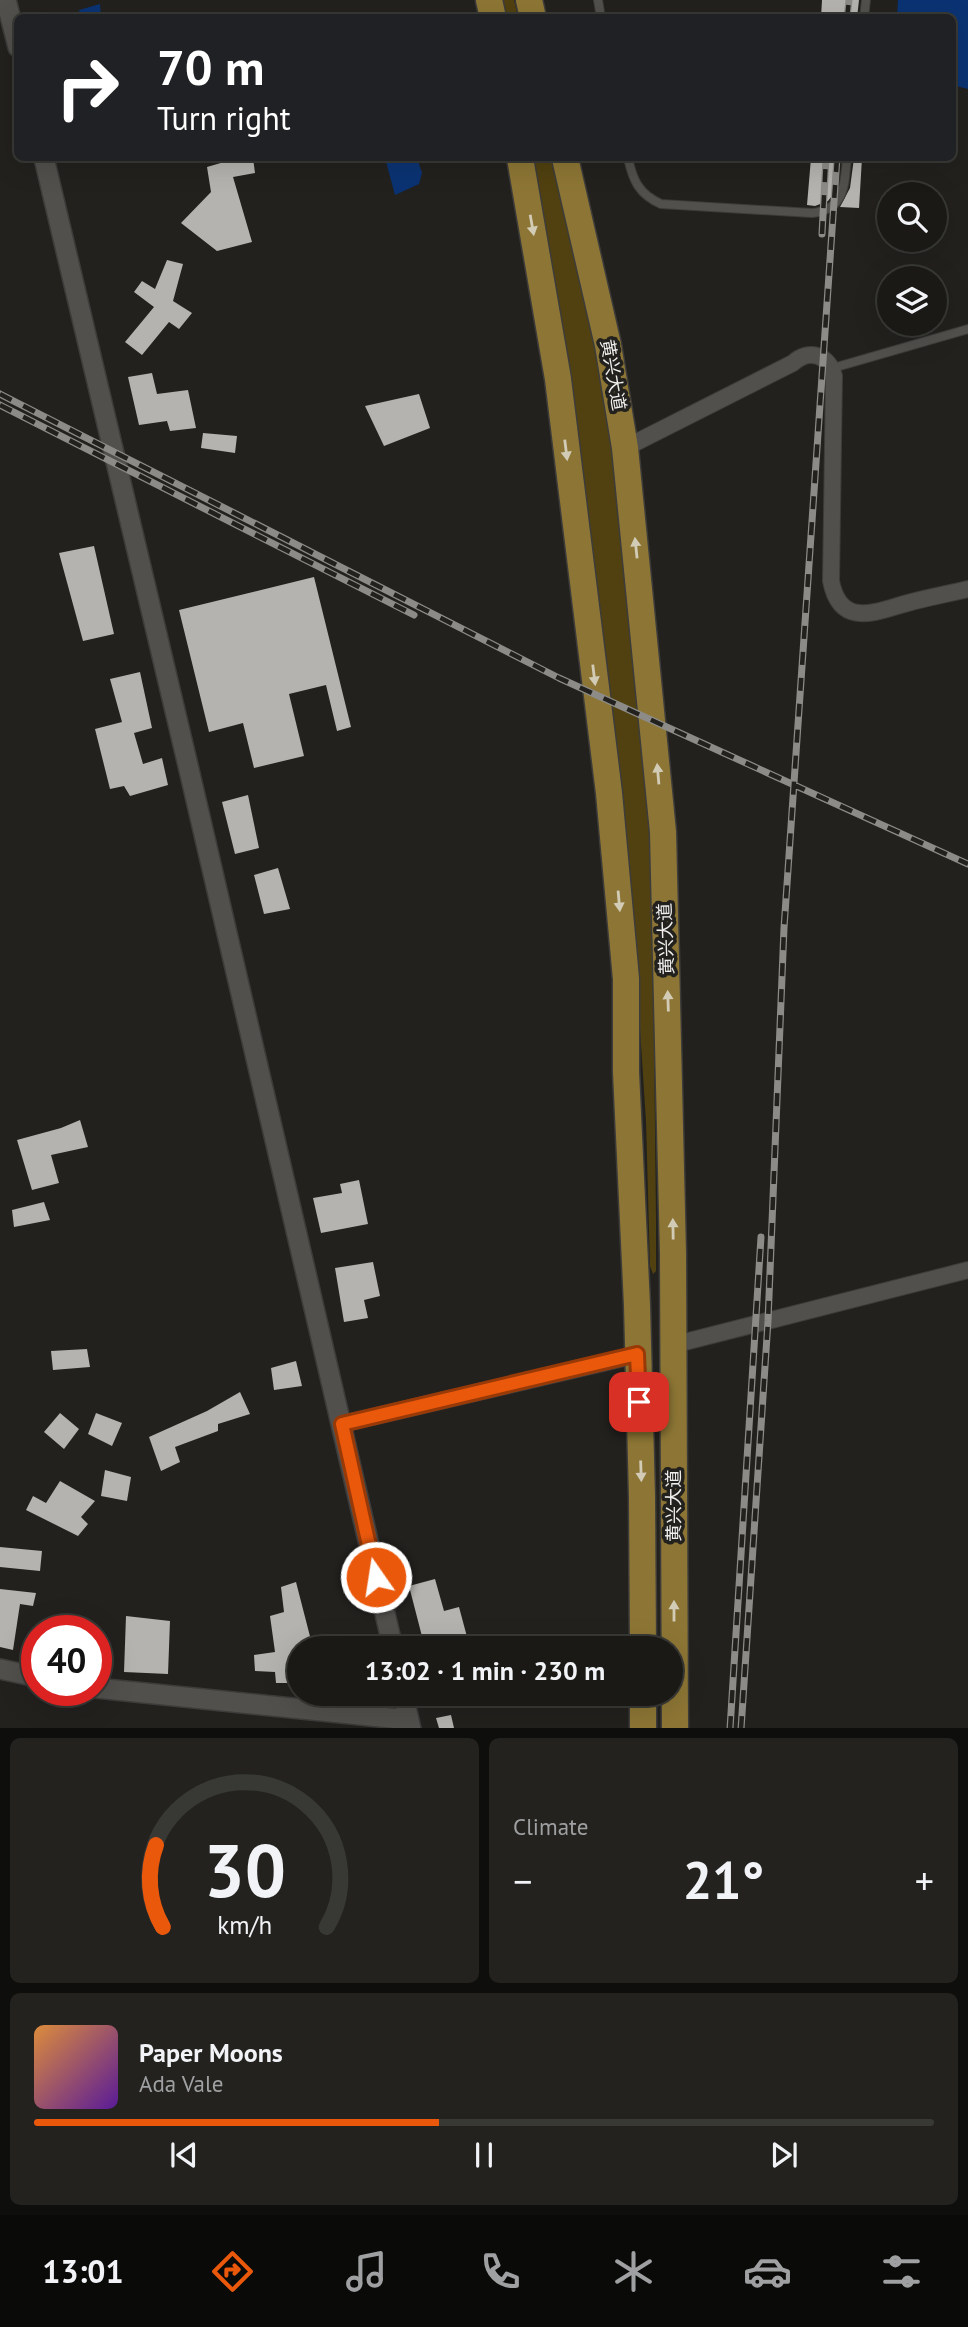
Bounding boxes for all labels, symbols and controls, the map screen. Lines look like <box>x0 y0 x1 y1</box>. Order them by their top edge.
text: 70 m <box>157 35 264 99</box>
icon: right <box>42 42 133 133</box>
text: Turn right <box>157 97 291 139</box>
map controls <box>877 182 947 336</box>
button: search <box>877 182 947 252</box>
one-way arrow <box>527 214 538 236</box>
button: layers <box>877 266 947 336</box>
street label: 黄兴大道 <box>596 337 631 412</box>
one-way arrow <box>561 439 572 461</box>
one-way arrow <box>630 537 641 559</box>
one-way arrow <box>588 665 599 687</box>
one-way arrow <box>652 763 663 785</box>
one-way arrow <box>614 891 625 913</box>
street label: 黄兴大道 <box>653 903 678 975</box>
one-way arrow <box>663 990 674 1012</box>
one-way arrow <box>667 1218 679 1240</box>
pin <box>609 1372 669 1432</box>
icon: arrive <box>620 1383 658 1421</box>
one-way arrow <box>636 1460 647 1482</box>
street label: 黄兴大道 <box>662 1470 685 1542</box>
position arrow <box>339 1540 413 1614</box>
one-way arrow <box>668 1600 680 1622</box>
speed limit sign: 40 <box>21 1615 112 1706</box>
text: 13:02 · 1 min · 230 m <box>365 1654 605 1687</box>
text: Climate <box>513 1812 588 1841</box>
text: 30 <box>203 1823 286 1917</box>
text: 21° <box>683 1846 764 1913</box>
text: − <box>513 1856 532 1905</box>
text: + <box>915 1856 934 1905</box>
text: km/h <box>217 1908 272 1940</box>
text: Paper Moons <box>139 2036 283 2069</box>
text: Ada Vale <box>139 2069 223 2098</box>
icon: previous <box>165 2136 203 2174</box>
icon: pause <box>465 2136 503 2174</box>
icon: next <box>765 2136 803 2174</box>
icon: directions <box>208 2247 257 2296</box>
icon: music <box>342 2247 391 2296</box>
icon: phone <box>476 2247 525 2296</box>
icon: climate <box>609 2247 658 2296</box>
icon: car <box>743 2247 792 2296</box>
icon: filters <box>877 2247 926 2296</box>
text: 13:01 <box>42 2250 124 2292</box>

